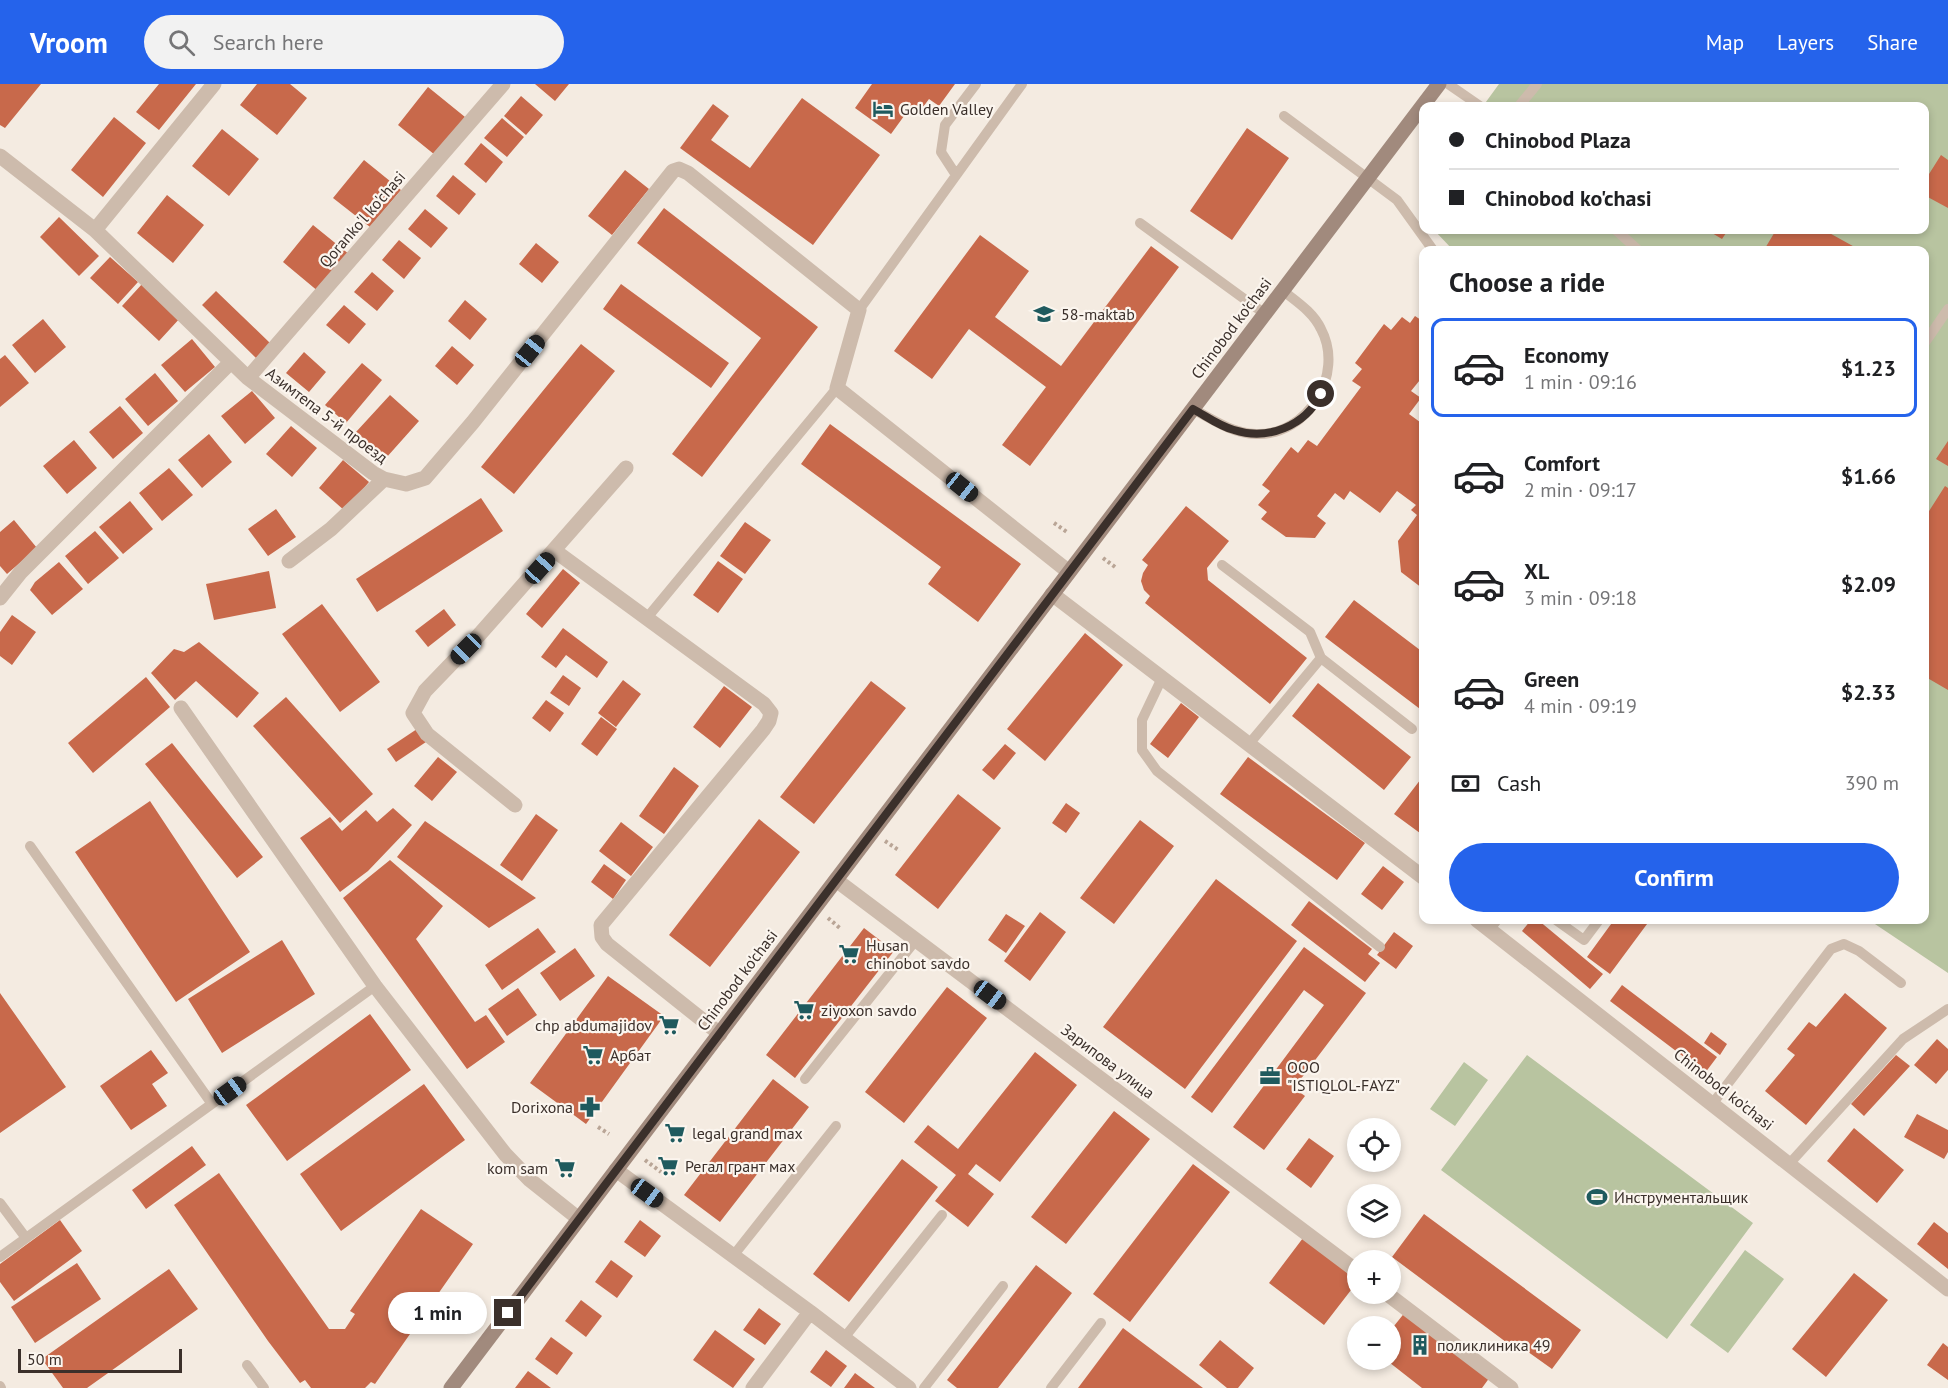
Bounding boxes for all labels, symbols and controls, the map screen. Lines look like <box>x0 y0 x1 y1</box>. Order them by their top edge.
search box <box>144 15 564 69</box>
text: Vroom <box>30 24 108 61</box>
icon: search <box>165 26 198 59</box>
text: Search here <box>213 28 324 56</box>
text: Map <box>1706 29 1744 56</box>
text: Layers <box>1777 29 1834 56</box>
text: Share <box>1867 29 1918 56</box>
hotel icon: Golden Valley <box>871 97 895 121</box>
place label: Golden Valley <box>900 99 994 119</box>
text: Chinobod Plaza <box>1485 126 1631 154</box>
street label: Qoranko'l ko'chasi <box>315 167 409 271</box>
text: Chinobod ko'chasi <box>1485 184 1652 212</box>
text: Choose a ride <box>1449 265 1605 299</box>
street label: Chinobod ko'chasi <box>1186 273 1276 383</box>
school or university icon: 58-maktab <box>1032 302 1056 326</box>
place label: 58-maktab <box>1061 304 1135 324</box>
car <box>512 331 548 371</box>
icon: car <box>1452 341 1506 395</box>
text: Economy <box>1524 341 1608 369</box>
text: $1.23 <box>1841 354 1896 382</box>
street label: Азимтепа 5-й проезд <box>262 363 392 468</box>
text: 1 min · 09:16 <box>1524 369 1637 395</box>
route start <box>1307 380 1334 407</box>
icon: car <box>1452 449 1506 503</box>
text: Comfort <box>1524 449 1600 477</box>
text: $1.66 <box>1841 462 1896 490</box>
car <box>942 469 982 505</box>
text: 2 min · 09:17 <box>1524 477 1637 503</box>
car <box>521 549 559 587</box>
icon: car <box>1452 557 1506 611</box>
text: XL <box>1524 557 1549 585</box>
text: $2.09 <box>1841 570 1896 598</box>
text: 3 min · 09:18 <box>1524 585 1637 611</box>
car <box>447 630 485 668</box>
icon: car <box>1452 665 1506 719</box>
text: Green <box>1524 665 1579 693</box>
text: $2.33 <box>1841 678 1896 706</box>
text: 4 min · 09:19 <box>1524 693 1637 719</box>
icon: cash <box>1449 767 1482 800</box>
text: Cash <box>1497 769 1541 797</box>
text: 390 m <box>1845 770 1899 796</box>
button: Confirm <box>1449 843 1899 912</box>
street label: Chinobod ko'chasi <box>692 925 782 1035</box>
place label: Husan chinobot savdo <box>866 935 970 973</box>
supermarket icon: Husan chinobot savdo <box>837 942 861 966</box>
car <box>970 977 1010 1013</box>
supermarket icon: ziyoxon savdo <box>792 998 816 1022</box>
place label: ziyoxon savdo <box>821 1000 917 1020</box>
supermarket icon: chp abdumajidov <box>657 1013 681 1037</box>
place label: chp abdumajidov <box>535 1015 652 1035</box>
street label: Зарипова улица <box>1057 1019 1159 1103</box>
supermarket icon: Арбат <box>581 1043 605 1067</box>
street label: Chinobod ko'chasi <box>1670 1044 1778 1134</box>
place label: Арбат <box>610 1045 652 1065</box>
place label: ООО "ISTIQLOL-FAYZ" <box>1287 1057 1400 1095</box>
office icon: ООО "ISTIQLOL-FAYZ" <box>1258 1064 1282 1088</box>
car <box>210 1073 250 1109</box>
pharmacy icon: Dorixona <box>578 1095 602 1119</box>
place label: Dorixona <box>511 1097 573 1117</box>
map controls <box>1347 1118 1401 1370</box>
button: locate <box>1347 1118 1401 1172</box>
supermarket icon: legal grand max <box>663 1121 687 1145</box>
place label: legal grand max <box>692 1123 803 1143</box>
supermarket icon: Регал грант мах <box>656 1154 680 1178</box>
supermarket icon: kom sam <box>553 1156 577 1180</box>
place label: Регал грант мах <box>685 1156 795 1176</box>
place label: kom sam <box>487 1158 548 1178</box>
car <box>627 1175 667 1211</box>
button: layers <box>1347 1184 1401 1238</box>
sports icon: Инструментальщик <box>1585 1185 1609 1209</box>
place label: Инструментальщик <box>1614 1187 1748 1207</box>
button: + <box>1347 1250 1401 1304</box>
callout: 1 min <box>388 1292 487 1334</box>
route end <box>494 1299 521 1326</box>
text: 1 min <box>413 1300 462 1326</box>
button: − <box>1347 1316 1401 1370</box>
building icon: поликлиника 49 <box>1408 1333 1432 1357</box>
place label: поликлиника 49 <box>1437 1335 1550 1355</box>
scale bar <box>18 1346 182 1374</box>
text: 50 m <box>27 1349 62 1369</box>

